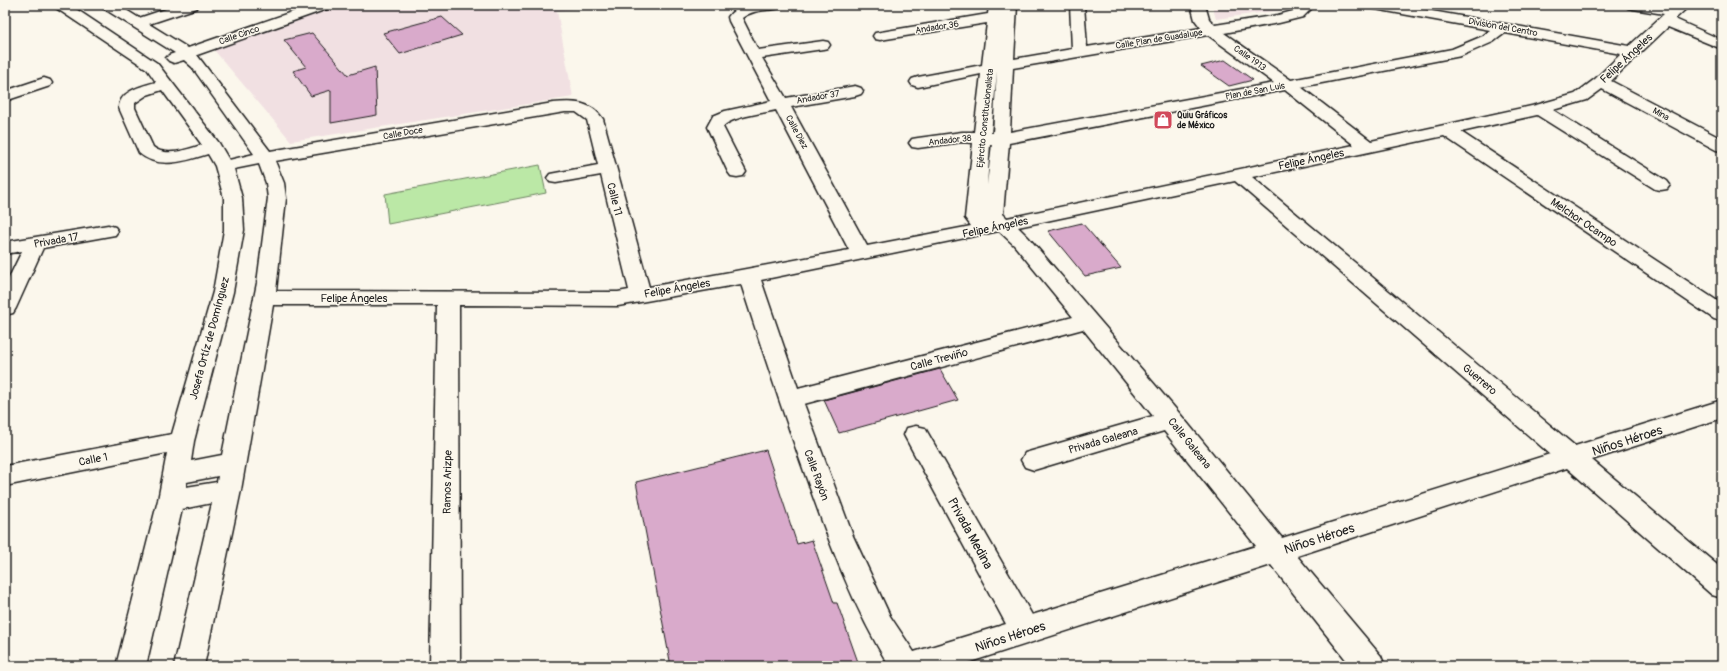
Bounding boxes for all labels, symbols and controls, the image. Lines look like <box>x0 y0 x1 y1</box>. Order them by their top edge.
street label: División del Centro <box>1467 16 1539 39</box>
street label: Andador 36 <box>914 19 960 36</box>
street label: Calle Cinco <box>218 23 261 48</box>
street label: Calle Plan de Guadalupe <box>1115 27 1204 52</box>
street label: Felipe Ángeles <box>1597 31 1655 86</box>
street label: Calle 1913 <box>1231 43 1268 74</box>
street label: Ejército Constitucionalista <box>975 68 996 168</box>
street label: Plan de San Luis <box>1224 80 1286 103</box>
street label: Andador 37 <box>796 88 841 107</box>
street label: Mina <box>1651 106 1671 123</box>
shop icon: Quiu Gráficos de México <box>1152 109 1174 131</box>
place label: Quiu Gráficos de México <box>1177 110 1228 131</box>
street label: Calle Diez <box>783 113 810 151</box>
street label: Calle Doce <box>382 125 424 142</box>
street label: Andador 38 <box>928 133 973 148</box>
street label: Felipe Ángeles <box>1277 146 1345 173</box>
street label: Calle 11 <box>604 181 625 217</box>
street label: Melchor Ocampo <box>1548 195 1620 250</box>
street label: Felipe Ángeles <box>961 214 1029 241</box>
street label: Privada 17 <box>33 230 80 251</box>
street label: Josefa Ortíz de Domínguez <box>187 275 232 401</box>
street label: Felipe Ángeles <box>643 276 711 301</box>
street label: Felipe Ángeles <box>321 292 387 305</box>
street label: Calle Treviño <box>909 346 969 373</box>
street label: Guerrero <box>1460 361 1500 398</box>
street label: Calle Galeana <box>1165 415 1214 471</box>
street label: Niños Héroes <box>1590 422 1665 460</box>
street label: Privada Galeana <box>1067 424 1139 457</box>
street label: Calle Rayón <box>801 448 832 502</box>
street label: Ramos Arizpe <box>440 449 455 514</box>
street label: Calle 1 <box>77 450 109 469</box>
street label: Privada Medina <box>944 495 996 572</box>
street label: Niños Héroes <box>1282 520 1357 558</box>
street label: Niños Héroes <box>973 618 1048 656</box>

